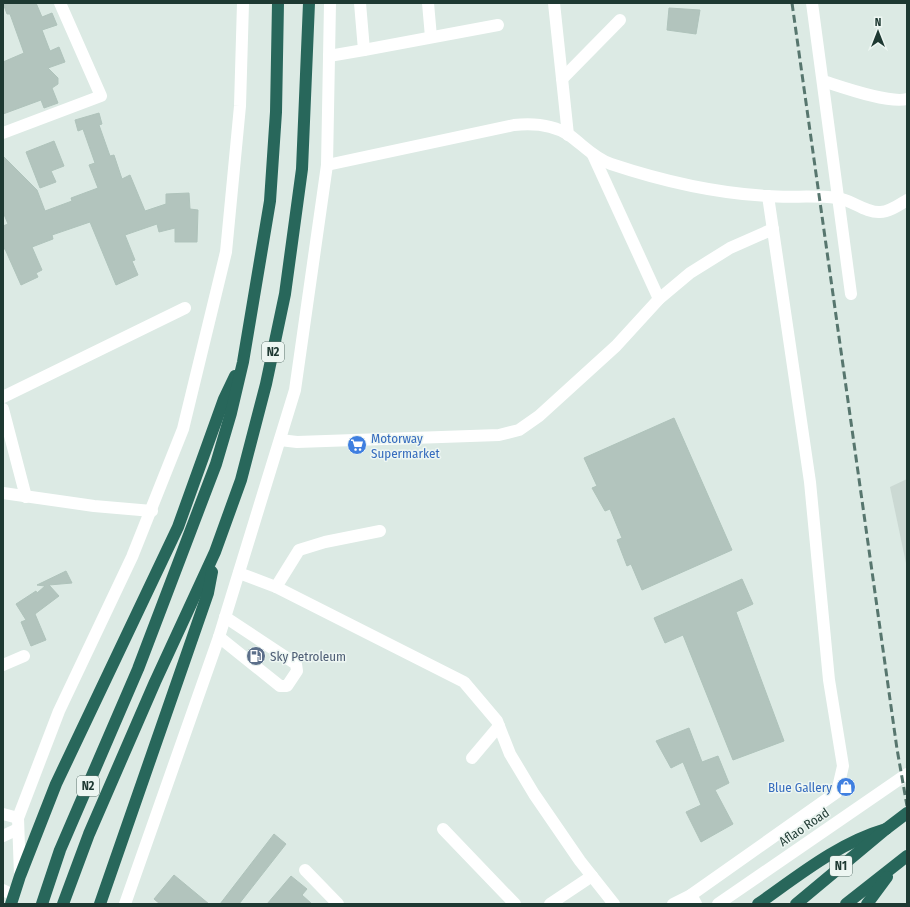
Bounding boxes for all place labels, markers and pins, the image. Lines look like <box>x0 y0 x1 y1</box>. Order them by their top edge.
place label: Motorway Supermarket <box>371 431 440 461</box>
supermarket icon: Motorway Supermarket <box>346 434 368 456</box>
fuel station icon: Sky Petroleum <box>245 645 267 667</box>
place label: Sky Petroleum <box>270 649 346 664</box>
shop icon: Blue Gallery <box>835 776 857 798</box>
place label: Blue Gallery <box>768 780 832 795</box>

